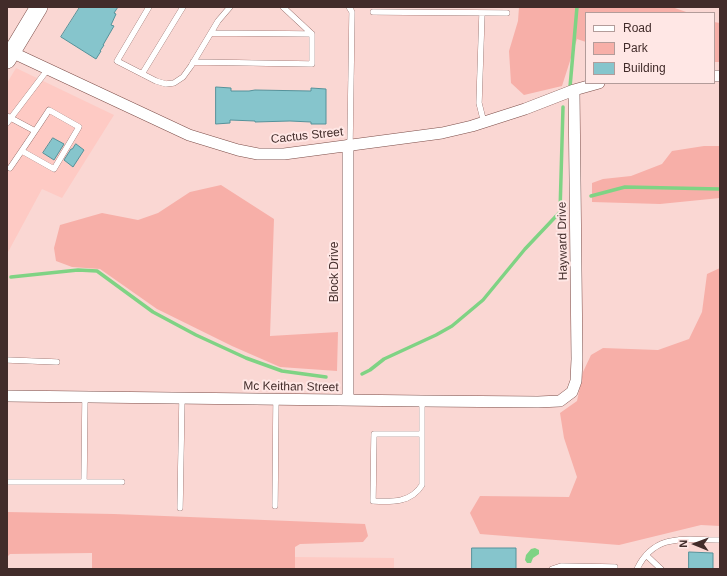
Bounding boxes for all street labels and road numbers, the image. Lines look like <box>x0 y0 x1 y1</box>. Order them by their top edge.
street label: Cactus Street <box>270 125 344 147</box>
street label: Hayward Drive <box>555 202 571 280</box>
street label: Block Drive <box>328 242 342 302</box>
street label: Mc Keithan Street <box>243 379 339 395</box>

